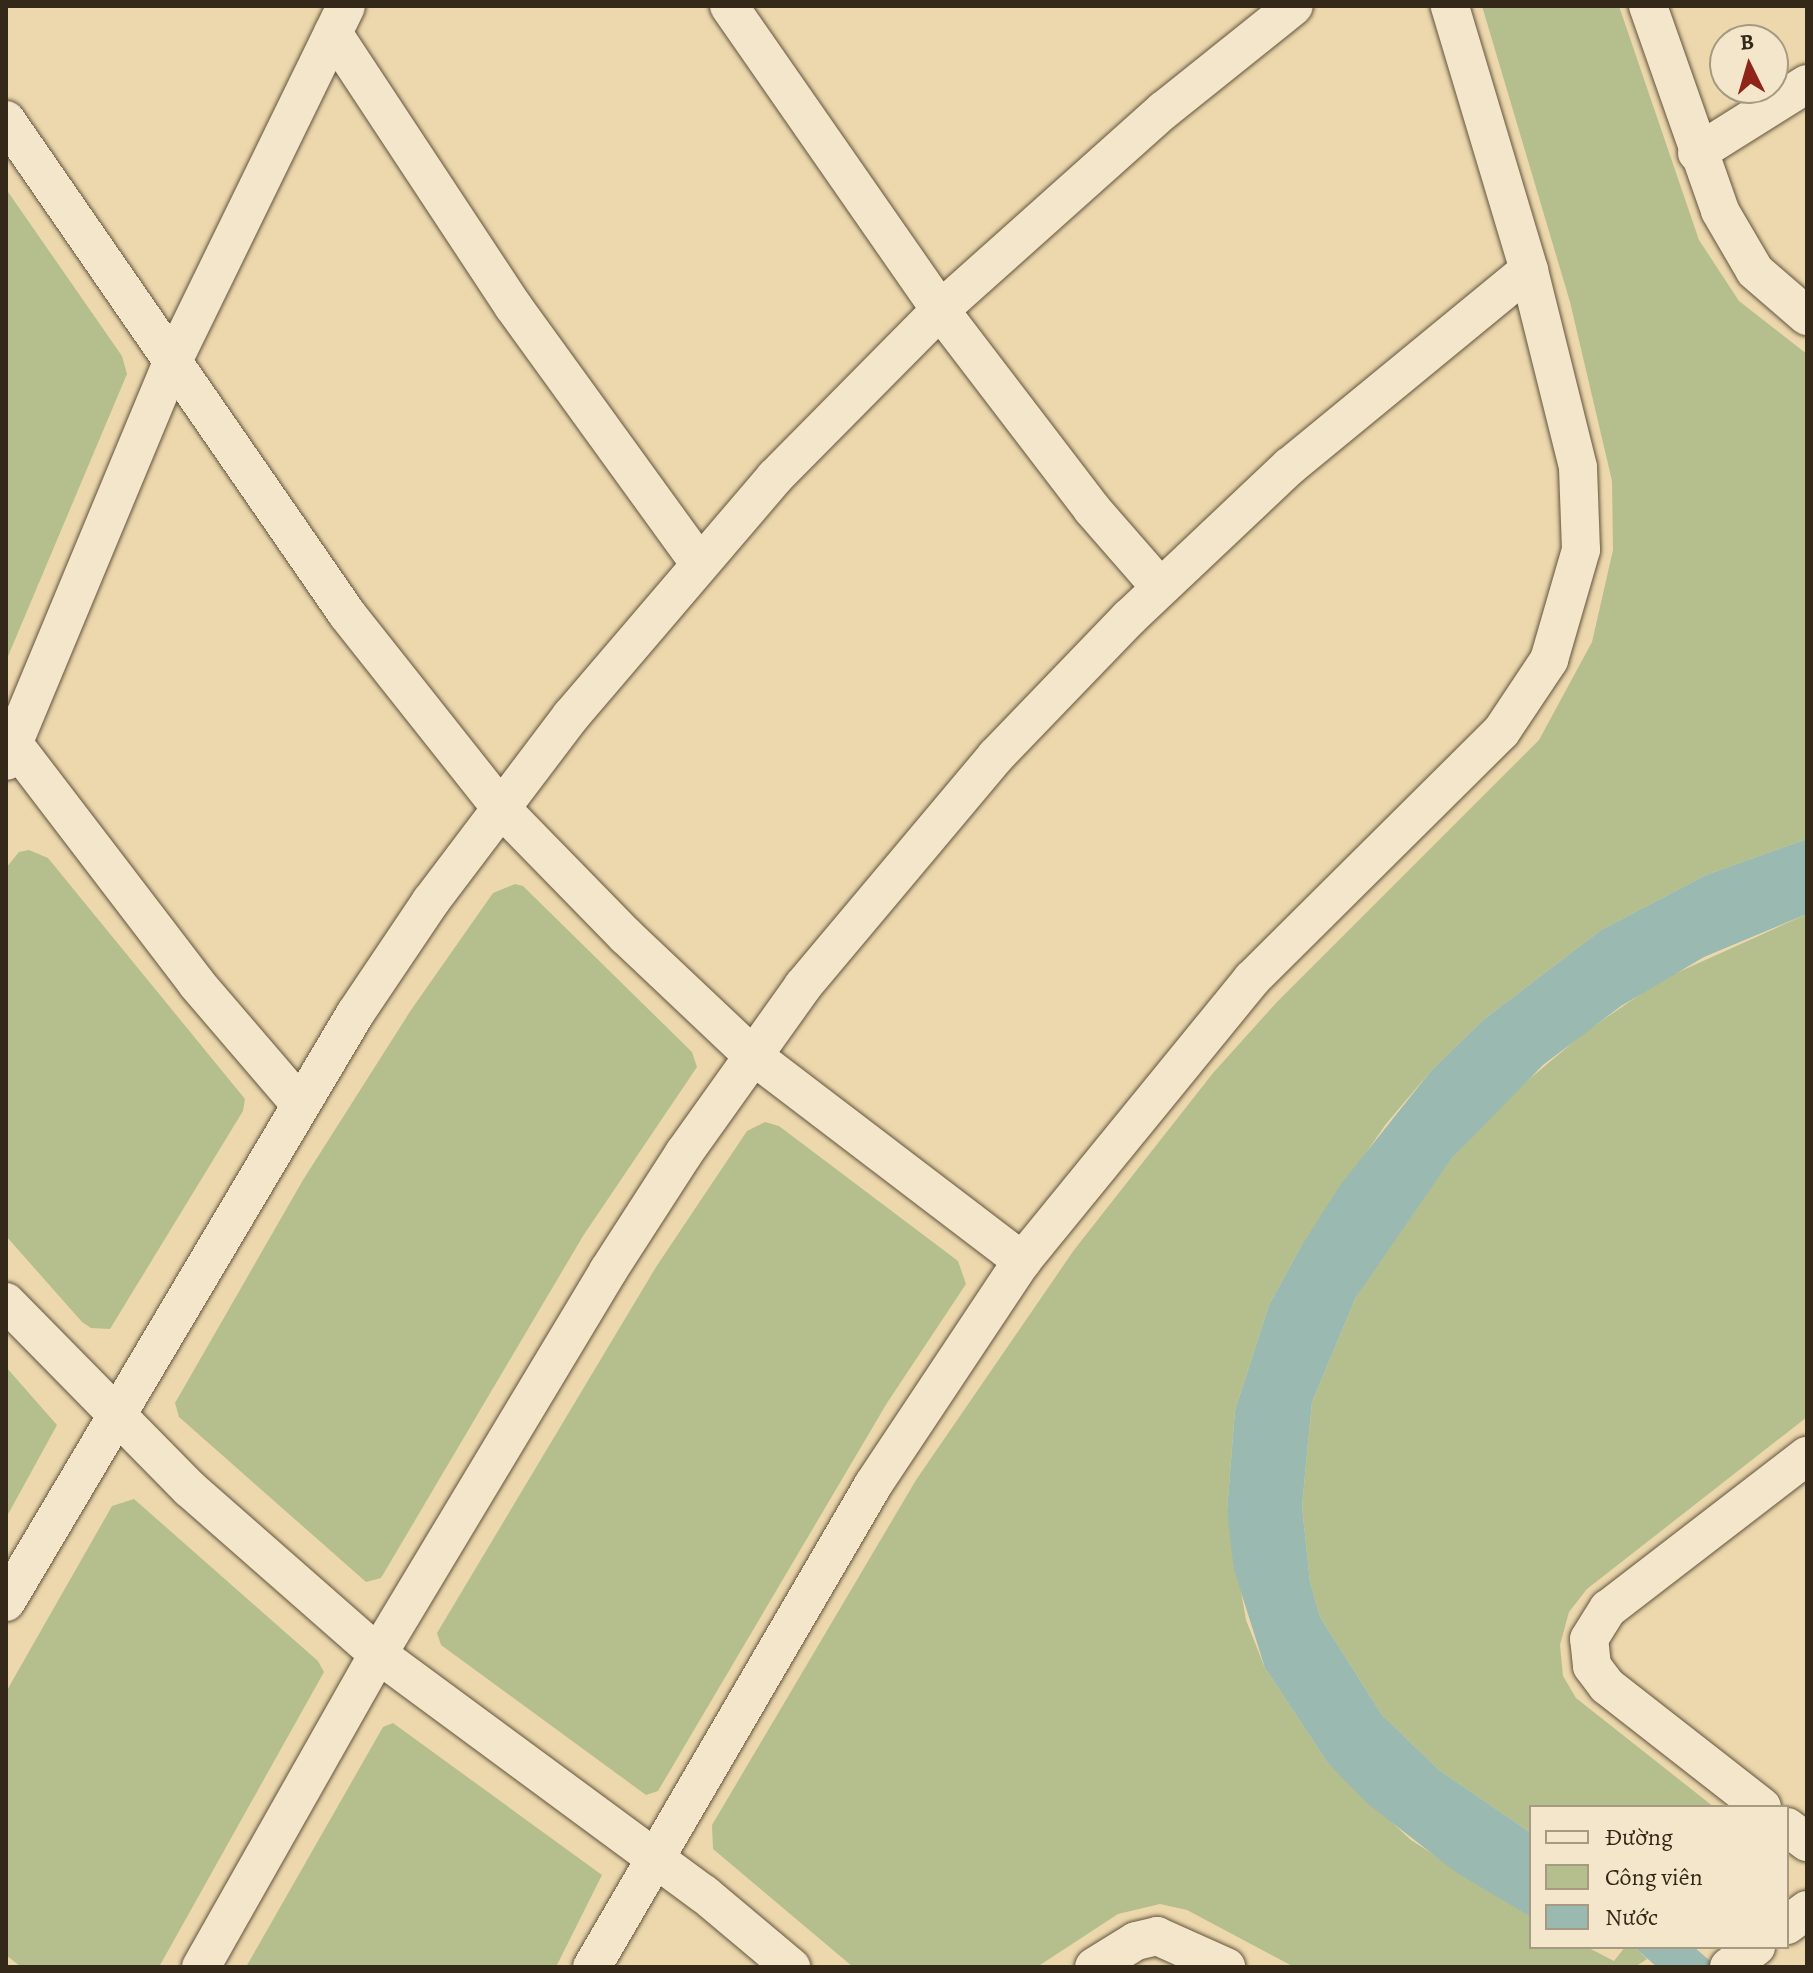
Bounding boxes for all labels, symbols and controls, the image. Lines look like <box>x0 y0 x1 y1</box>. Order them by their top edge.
north arrow <box>1709 24 1789 104</box>
text: B <box>1739 27 1755 58</box>
legend <box>1529 1805 1789 1949</box>
text: Đường <box>1605 1821 1673 1853</box>
text: Công viên <box>1605 1861 1703 1893</box>
text: Nước <box>1605 1901 1658 1933</box>

